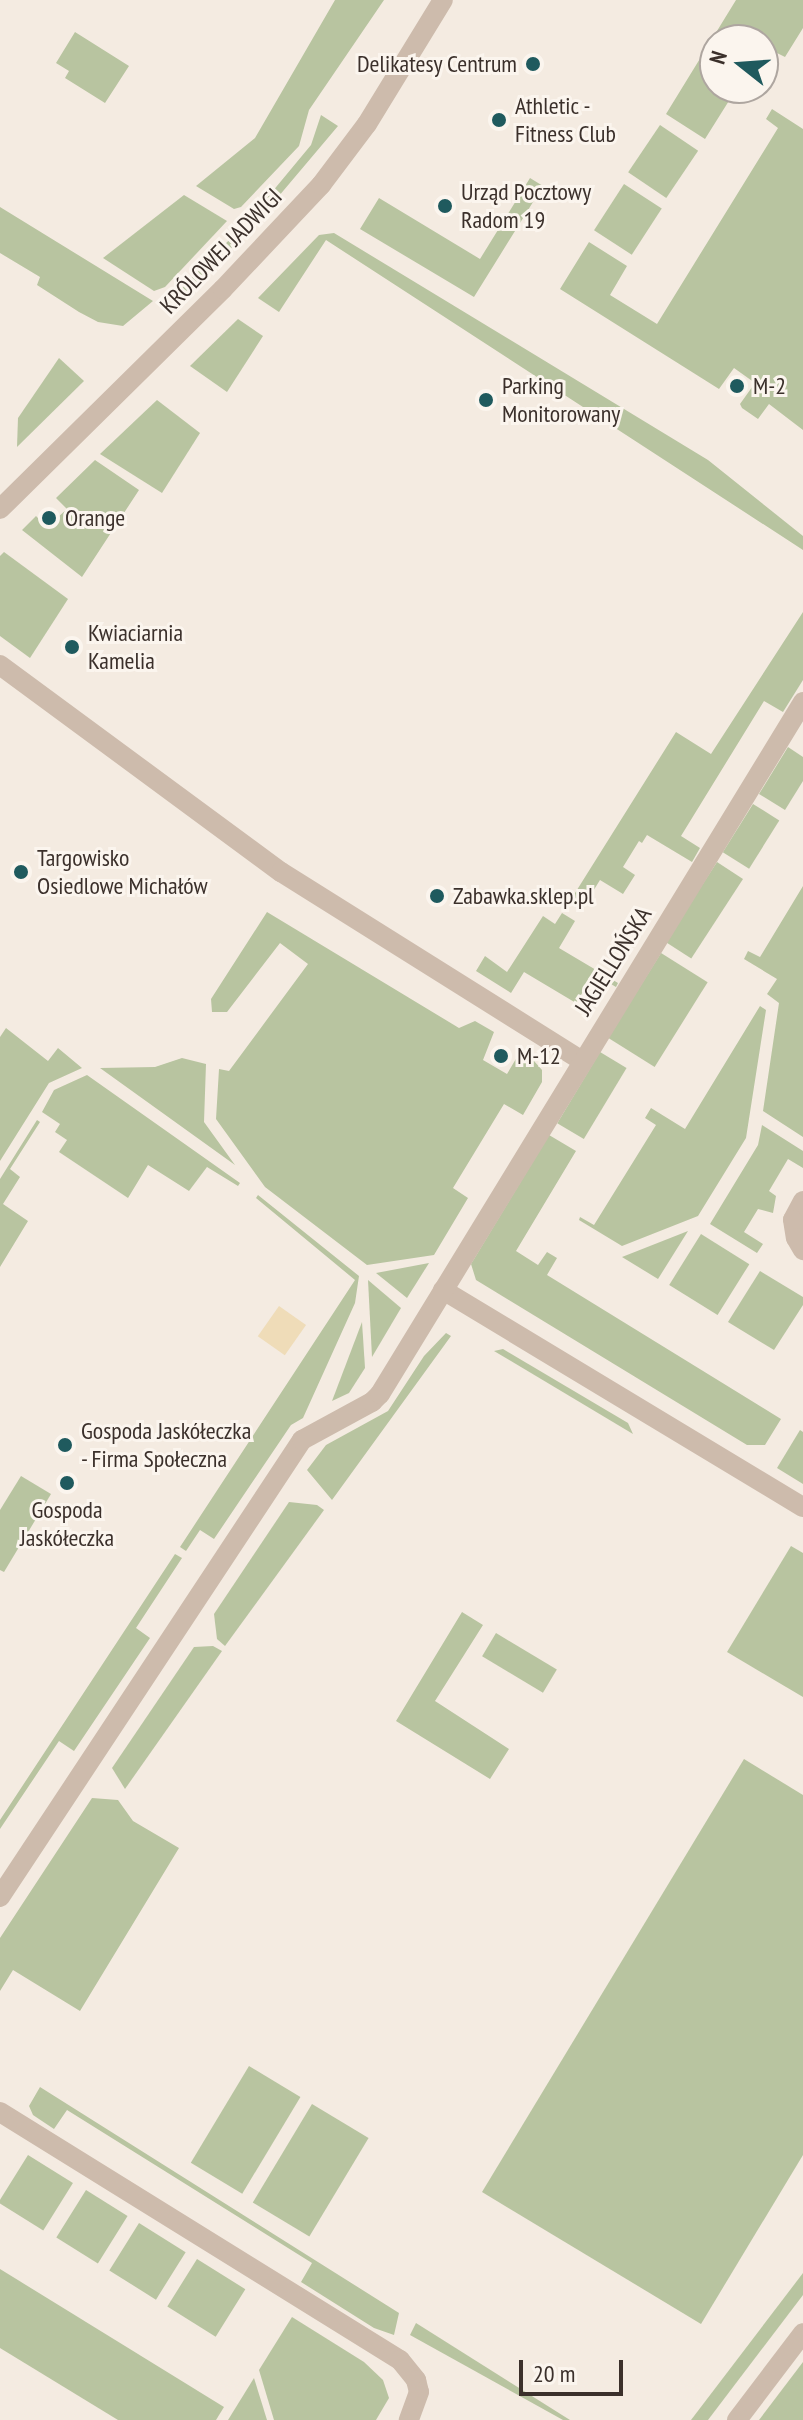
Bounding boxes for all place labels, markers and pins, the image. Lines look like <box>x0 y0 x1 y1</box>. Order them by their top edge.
place label: Delikatesy Centrum <box>356 50 517 78</box>
marker: Delikatesy Centrum <box>524 55 542 73</box>
place label: Athletic - Fitness Club <box>515 92 616 148</box>
marker: Athletic - Fitness Club <box>490 111 508 129</box>
place label: Urząd Pocztowy Radom 19 <box>461 178 591 234</box>
marker: Urząd Pocztowy Radom 19 <box>436 197 454 215</box>
place label: Parking Monitorowany <box>502 372 620 428</box>
place label: M-2 <box>753 372 786 400</box>
marker: M-2 <box>728 377 746 395</box>
marker: Parking Monitorowany <box>477 391 495 409</box>
place label: Orange <box>65 504 125 532</box>
marker: Orange <box>40 509 58 527</box>
place label: Kwiaciarnia Kamelia <box>88 619 183 675</box>
marker: Kwiaciarnia Kamelia <box>63 638 81 656</box>
place label: Targowisko Osiedlowe Michałów <box>37 844 208 900</box>
marker: Targowisko Osiedlowe Michałów <box>12 863 30 881</box>
place label: Zabawka.sklep.pl <box>453 882 594 910</box>
marker: Zabawka.sklep.pl <box>428 887 446 905</box>
place label: M-12 <box>517 1042 561 1070</box>
marker: M-12 <box>492 1047 510 1065</box>
place label: Gospoda Jaskółeczka - Firma Społeczna <box>81 1417 251 1473</box>
marker: Gospoda Jaskółeczka - Firma Społeczna <box>56 1436 74 1454</box>
marker: Gospoda Jaskółeczka <box>58 1474 76 1492</box>
place label: Gospoda Jaskółeczka <box>20 1496 114 1552</box>

